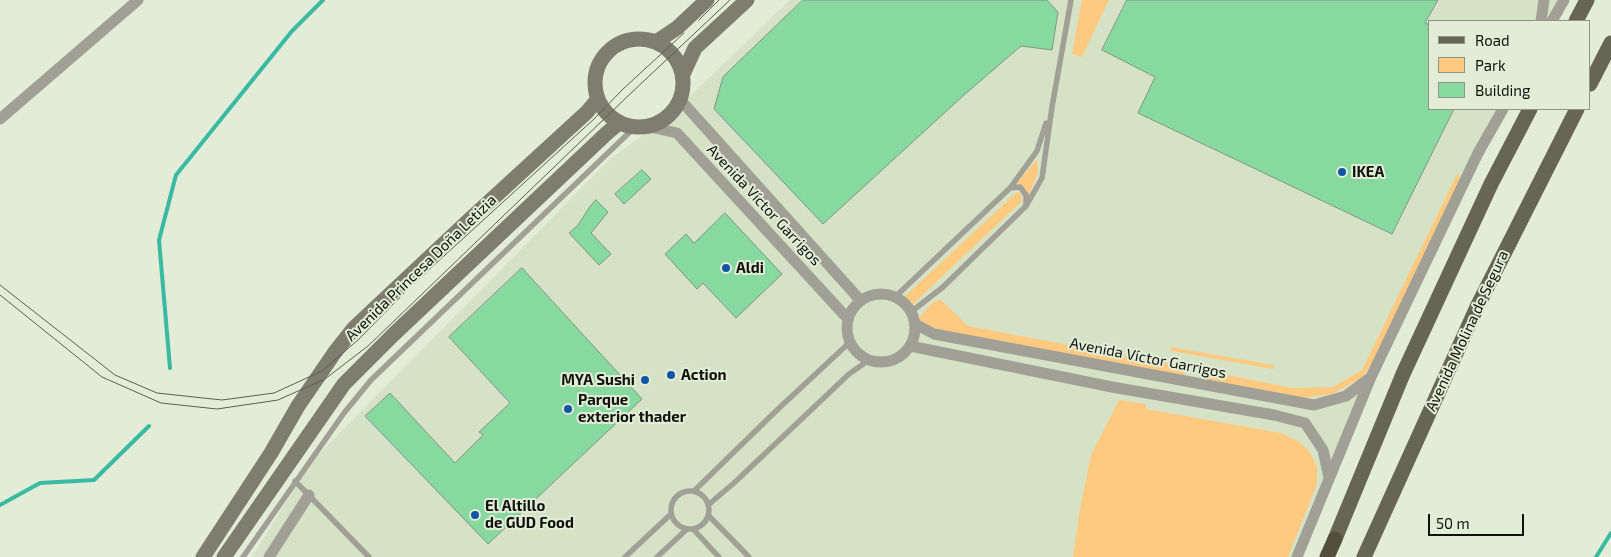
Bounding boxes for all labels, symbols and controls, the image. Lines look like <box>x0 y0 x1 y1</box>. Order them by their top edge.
legend <box>1428 20 1591 110</box>
text: Road <box>1475 31 1510 49</box>
text: Park <box>1475 56 1506 74</box>
text: Building <box>1475 81 1530 99</box>
street label: Avenida Víctor Garrigos <box>703 141 825 269</box>
place label: IKEA <box>1352 163 1384 181</box>
marker: IKEA <box>1336 166 1348 178</box>
street label: Avenida Princesa Doña Letizia <box>342 191 500 345</box>
street label: Avenida Molina de Segura <box>1422 248 1512 414</box>
place label: Aldi <box>736 259 764 277</box>
marker: Aldi <box>720 262 732 274</box>
street label: Avenida Víctor Garrigos <box>1068 334 1228 382</box>
place label: Action <box>681 366 727 384</box>
marker: Action <box>665 369 677 381</box>
place label: MYA Sushi <box>561 371 635 389</box>
marker: MYA Sushi <box>639 374 651 386</box>
place label: Parque exterior thader <box>578 391 686 426</box>
marker: Parque exterior thader <box>562 403 574 415</box>
place label: El Altillo de GUD Food <box>485 497 574 532</box>
scale bar <box>1431 504 1527 536</box>
marker: El Altillo de GUD Food <box>469 509 481 521</box>
text: 50 m <box>1436 514 1470 532</box>

